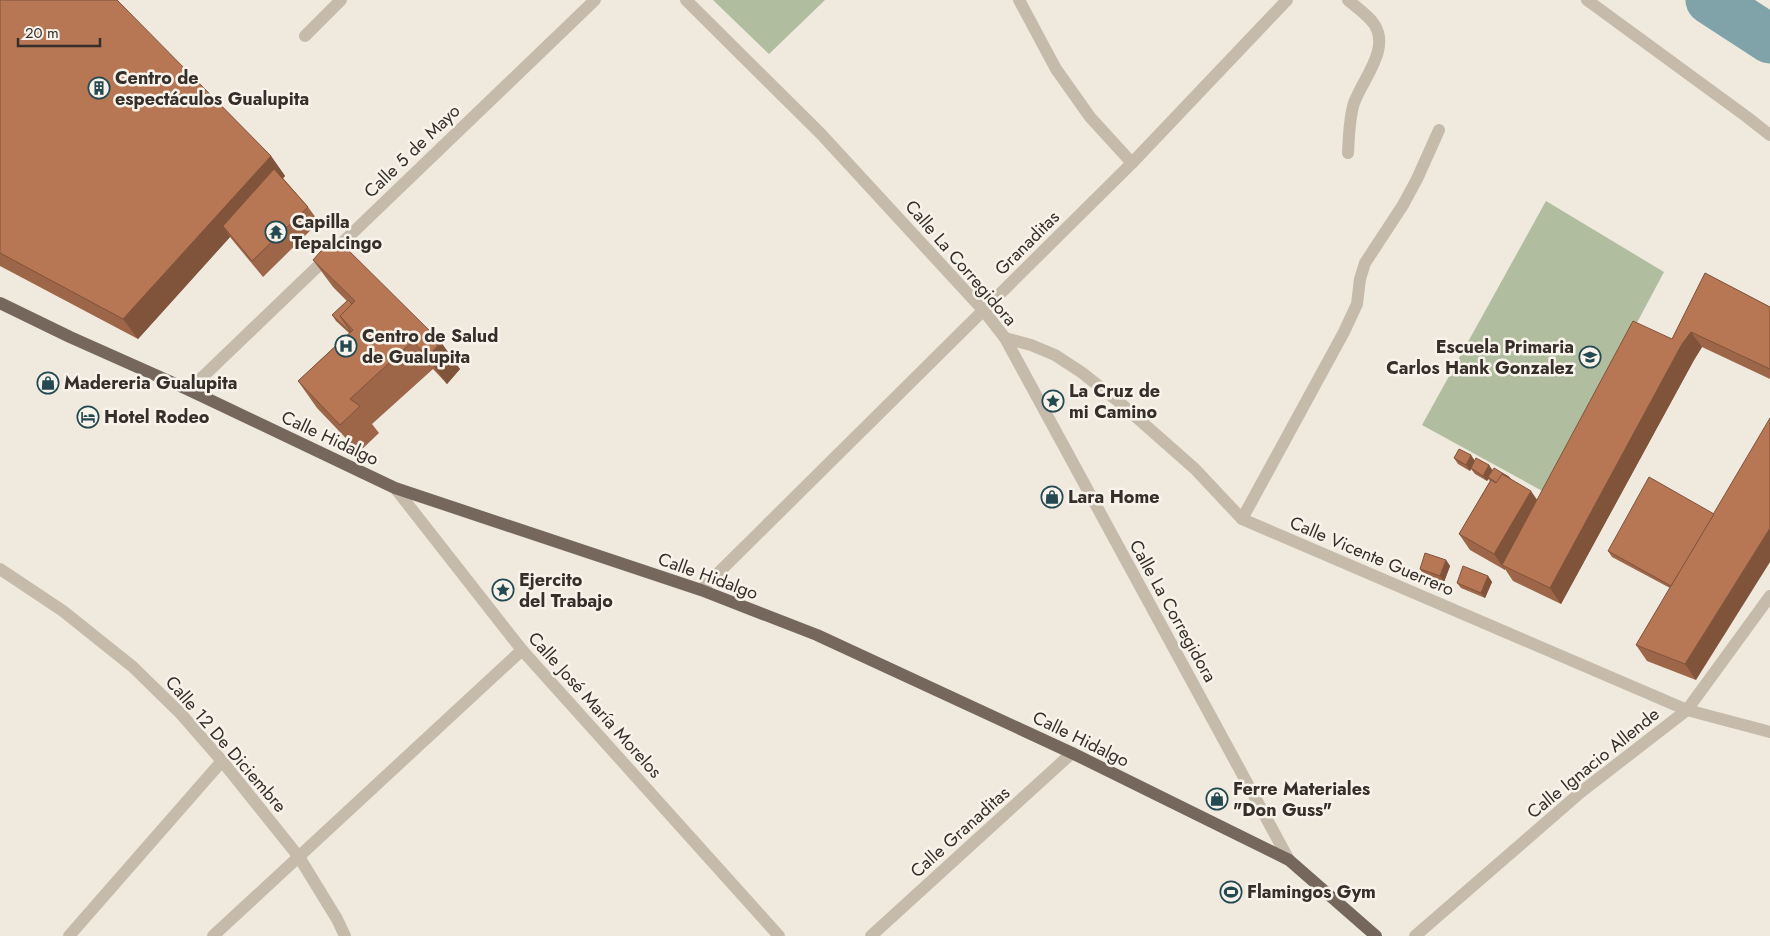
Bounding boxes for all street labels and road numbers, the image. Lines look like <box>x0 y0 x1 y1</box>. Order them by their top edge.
street label: Calle 5 de Mayo <box>358 98 466 204</box>
street label: Calle La Corregidora <box>899 194 1023 332</box>
street label: Granaditas <box>989 205 1065 281</box>
street label: Calle Hidalgo <box>277 404 383 472</box>
street label: Calle Vicente Guerrero <box>1286 510 1458 603</box>
street label: Calle La Corregidora <box>1123 535 1223 687</box>
street label: Calle Hidalgo <box>654 546 762 606</box>
street label: Calle José María Morelos <box>522 626 668 784</box>
street label: Calle 12 De Diciembre <box>159 670 293 818</box>
street label: Calle Ignacio Allende <box>1521 701 1665 825</box>
street label: Calle Hidalgo <box>1028 704 1134 774</box>
street label: Calle Granaditas <box>904 780 1016 884</box>

